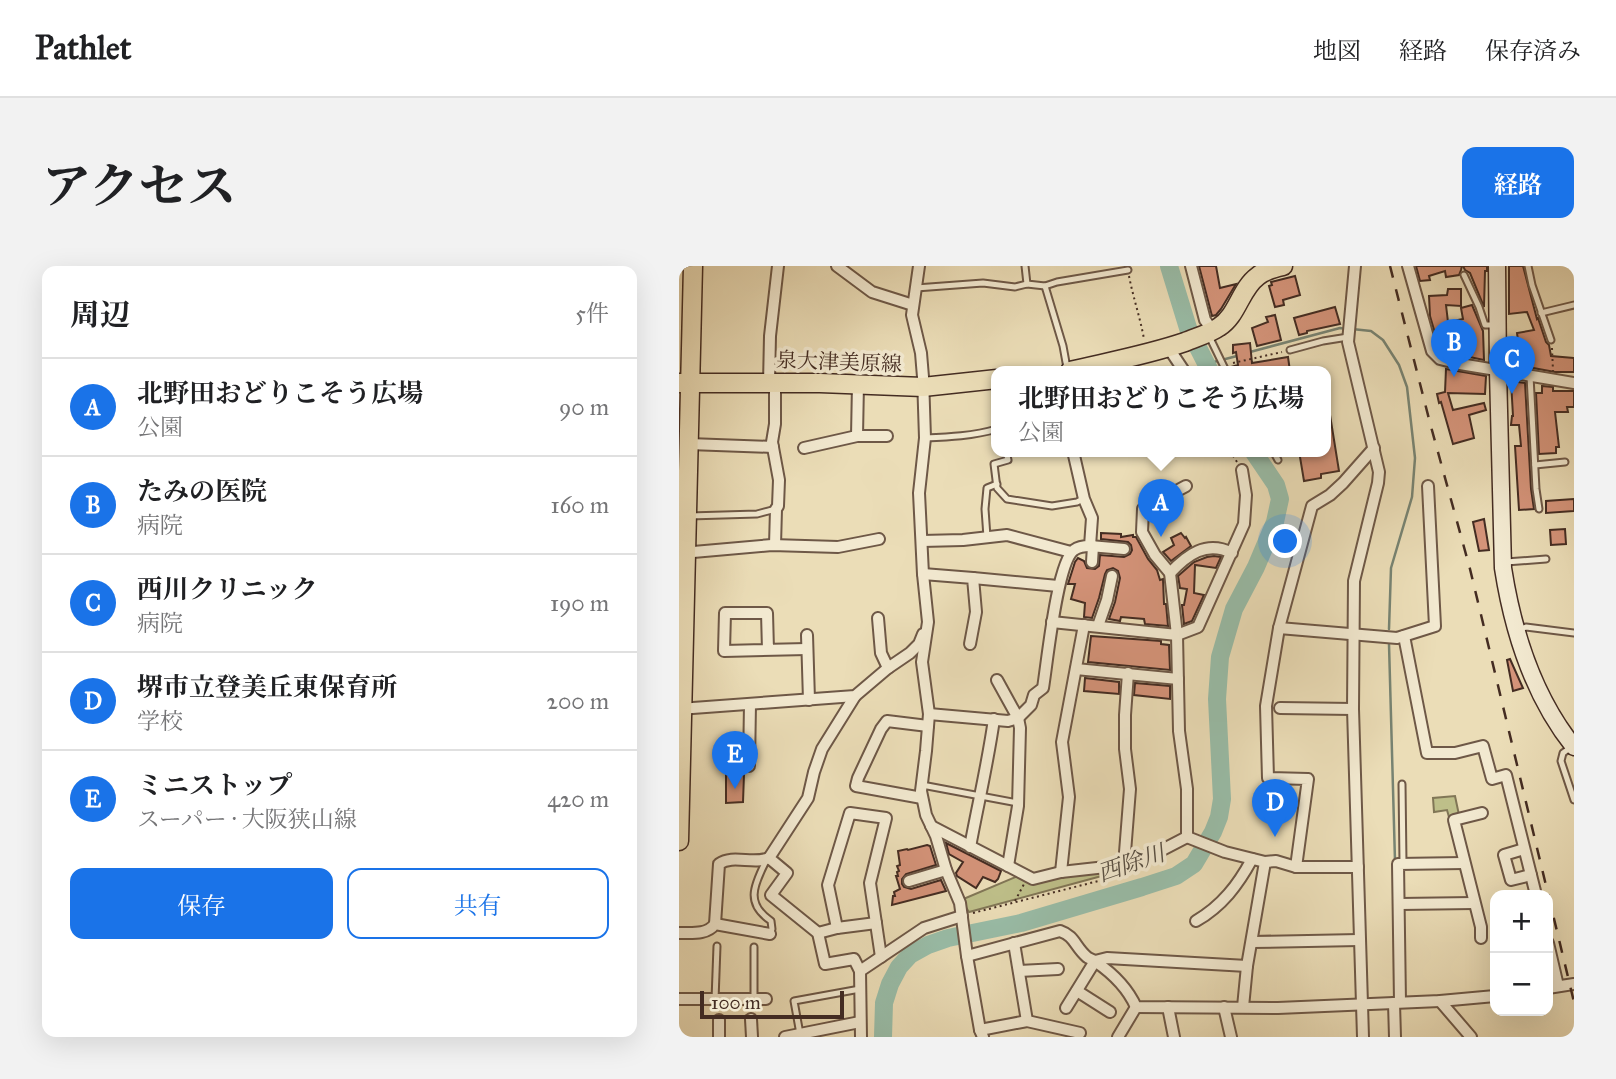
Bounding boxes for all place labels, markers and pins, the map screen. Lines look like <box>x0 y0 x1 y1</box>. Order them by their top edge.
pin: B <box>1431 319 1477 377</box>
pin: C <box>1489 336 1535 394</box>
pin: A <box>1138 479 1184 537</box>
pin: E <box>712 731 758 789</box>
pin: D <box>1252 779 1298 837</box>

